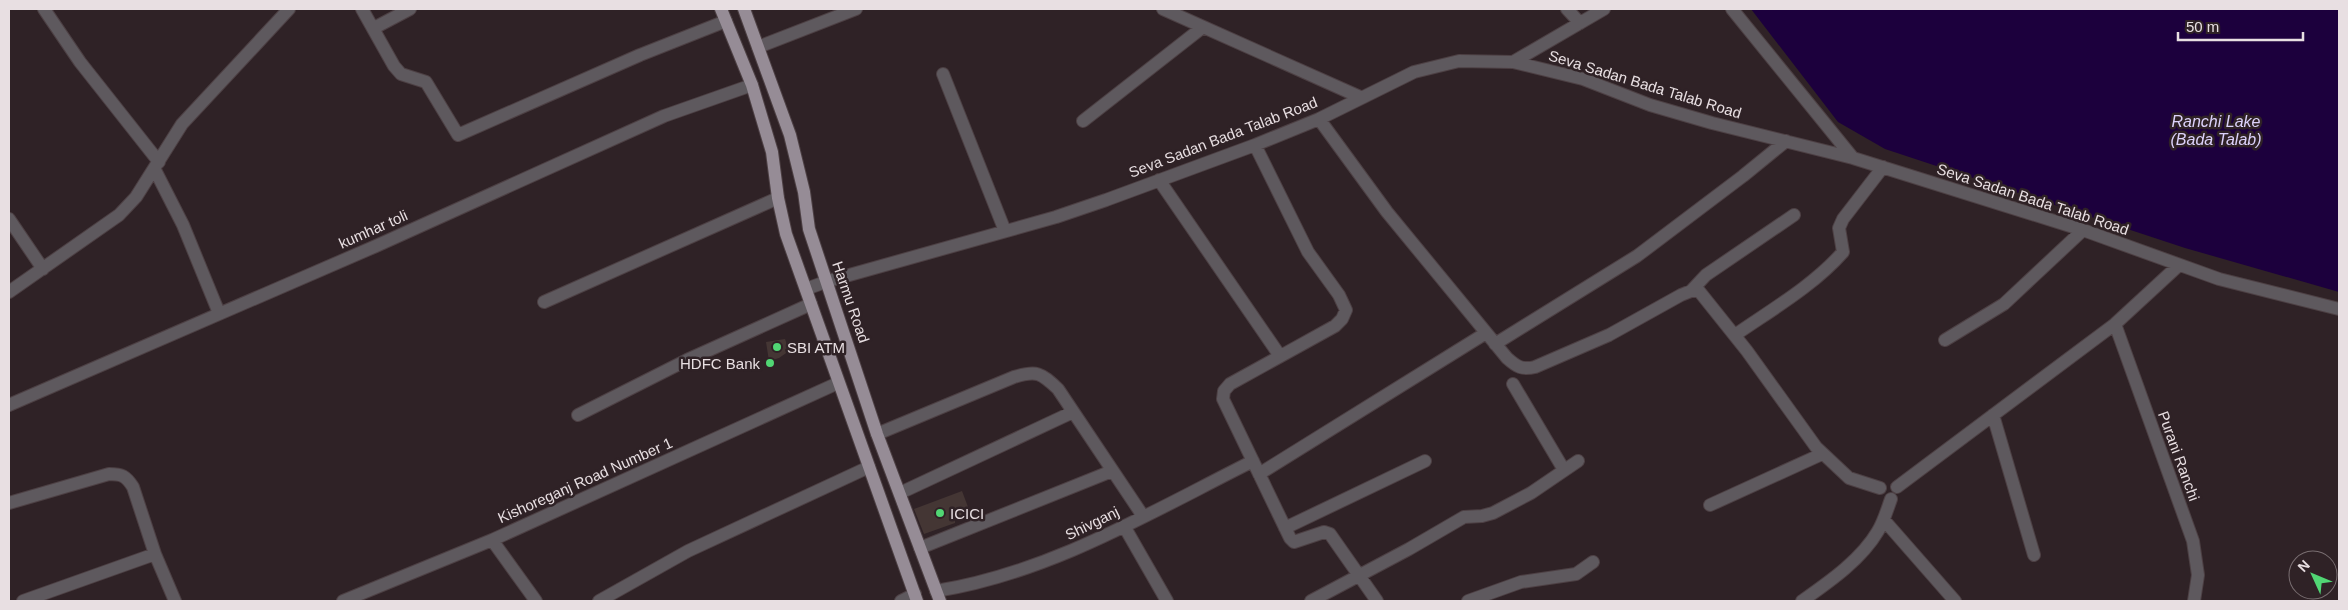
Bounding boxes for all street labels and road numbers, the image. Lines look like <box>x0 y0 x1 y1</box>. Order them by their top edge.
street label: Seva Sadan Bada Talab Road <box>1547 47 1743 121</box>
street label: Seva Sadan Bada Talab Road <box>1126 93 1320 181</box>
street label: Seva Sadan Bada Talab Road <box>1935 160 2131 238</box>
street label: kumhar toli <box>336 206 410 252</box>
street label: Harmu Road <box>829 259 873 345</box>
street label: Purani Ranchi <box>2155 409 2203 503</box>
street label: Kishoreganj Road Number 1 <box>495 434 675 526</box>
street label: Shivganj <box>1062 503 1122 543</box>

